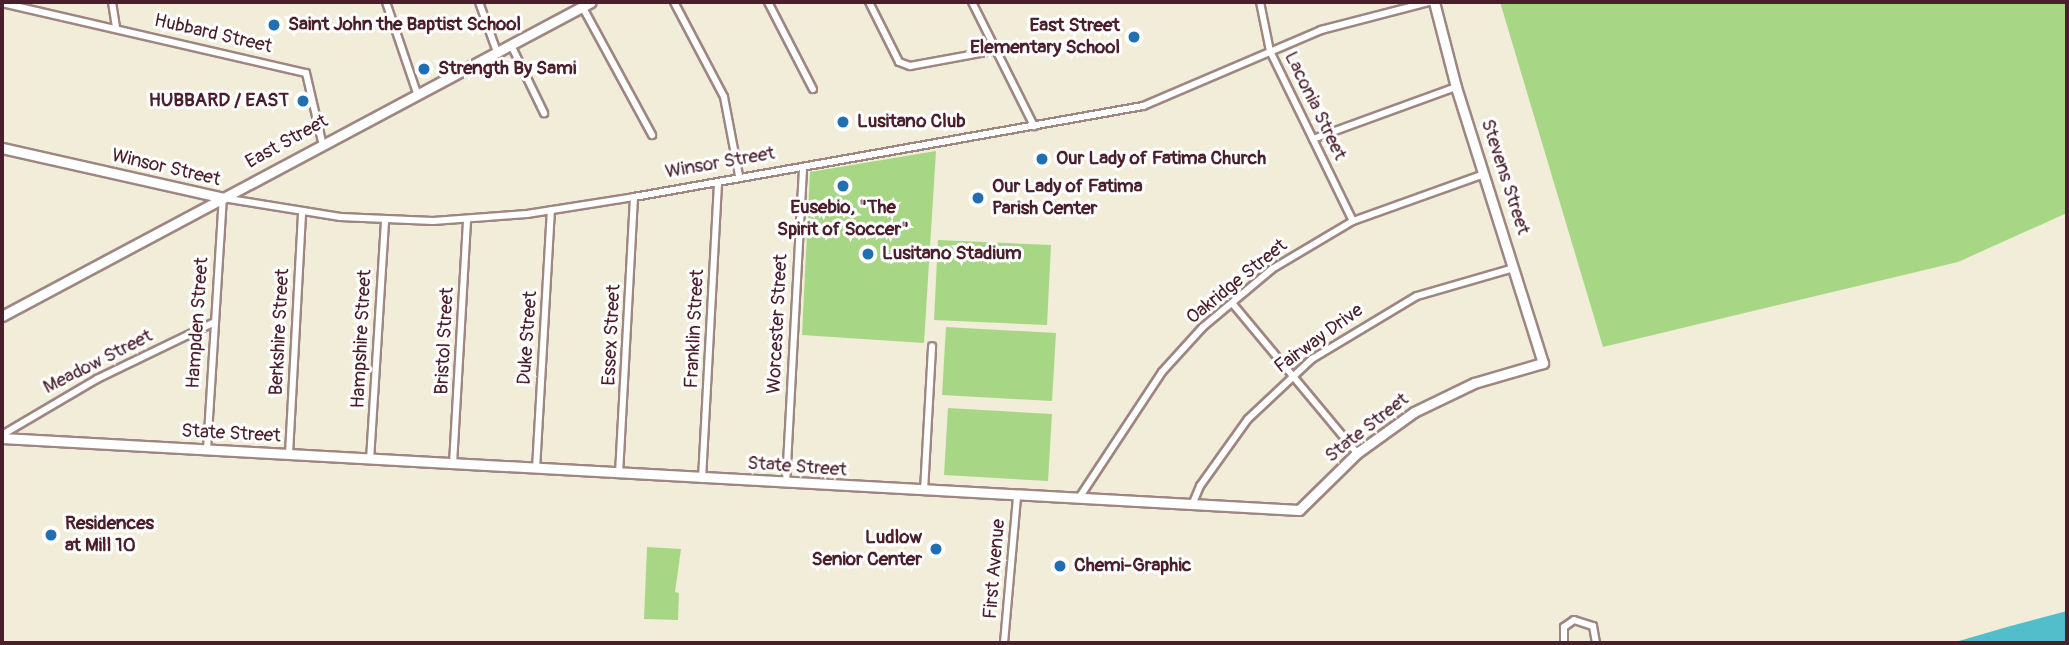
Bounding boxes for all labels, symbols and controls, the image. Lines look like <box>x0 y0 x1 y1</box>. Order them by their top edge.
street label: Hubbard Street <box>152 9 274 59</box>
place label: Saint John the Baptist School <box>288 14 521 36</box>
place label: East Street Elementary School <box>970 15 1120 59</box>
marker: Saint John the Baptist School <box>266 17 282 33</box>
marker: East Street Elementary School <box>1126 29 1142 45</box>
street label: Laconia Street <box>1279 48 1351 164</box>
place label: Strength By Sami <box>438 58 576 80</box>
marker: Strength By Sami <box>416 61 432 77</box>
place label: HUBBARD / EAST <box>149 90 289 112</box>
marker: HUBBARD / EAST <box>295 93 311 109</box>
street label: East Street <box>242 110 332 174</box>
place label: Lusitano Club <box>857 111 966 133</box>
marker: Lusitano Club <box>835 114 851 130</box>
street label: Stevens Street <box>1476 116 1534 238</box>
street label: Winsor Street <box>663 142 777 184</box>
street label: Winsor Street <box>109 144 223 192</box>
place label: Our Lady of Fatima Church <box>1056 148 1266 170</box>
marker: Our Lady of Fatima Church <box>1034 151 1050 167</box>
place label: Our Lady of Fatima Parish Center <box>992 176 1142 220</box>
marker: Eusebio, "The Spirit of Soccer" <box>835 178 851 194</box>
marker: Our Lady of Fatima Parish Center <box>970 190 986 206</box>
place label: Eusebio, "The Spirit of Soccer" <box>777 197 909 241</box>
street label: Oakridge Street <box>1182 235 1292 329</box>
place label: Lusitano Stadium <box>882 243 1022 265</box>
marker: Lusitano Stadium <box>860 246 876 262</box>
street label: Worcester Street <box>763 253 793 395</box>
street label: Hampden Street <box>182 257 214 389</box>
street label: Berkshire Street <box>265 268 295 396</box>
street label: Hampshire Street <box>347 269 377 409</box>
street label: Franklin Street <box>680 269 710 389</box>
street label: Essex Street <box>598 284 626 386</box>
street label: Bristol Street <box>431 287 459 395</box>
street label: Duke Street <box>513 290 543 386</box>
street label: Fairway Drive <box>1270 299 1368 379</box>
street label: Meadow Street <box>40 325 156 399</box>
street label: State Street <box>1321 388 1413 468</box>
street label: State Street <box>181 420 281 448</box>
street label: State Street <box>746 452 848 482</box>
place label: Residences at Mill 10 <box>65 513 154 557</box>
street label: First Avenue <box>979 518 1011 620</box>
marker: Residences at Mill 10 <box>43 527 59 543</box>
place label: Ludlow Senior Center <box>812 527 922 571</box>
marker: Ludlow Senior Center <box>928 541 944 557</box>
place label: Chemi-Graphic <box>1074 555 1191 577</box>
marker: Chemi-Graphic <box>1052 558 1068 574</box>

